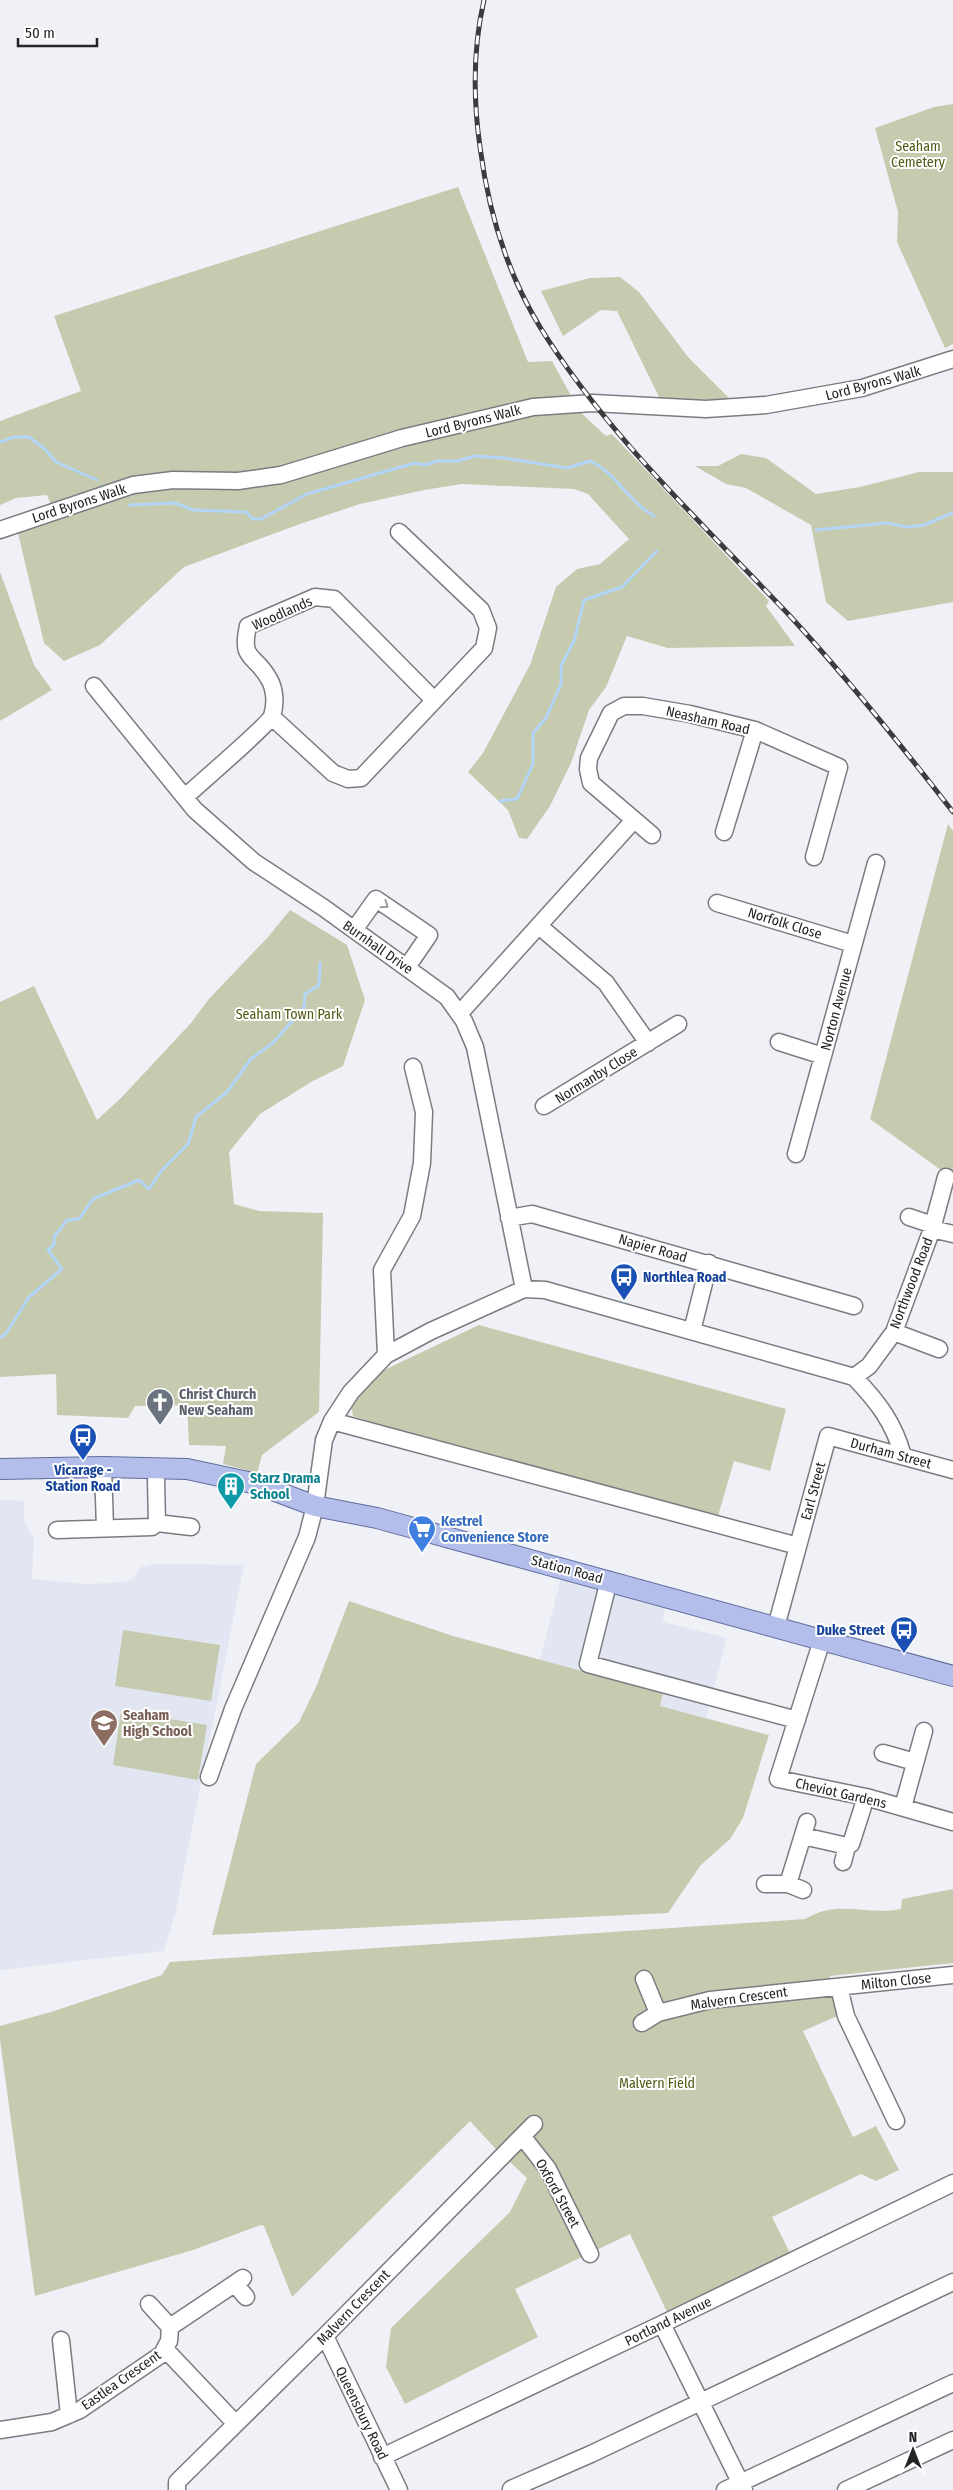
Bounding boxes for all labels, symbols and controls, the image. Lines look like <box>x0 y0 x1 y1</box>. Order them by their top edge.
scale bar <box>18 15 96 47</box>
text: 50 m <box>25 24 55 42</box>
park label: Seaham Cemetery <box>891 138 946 171</box>
street label: Lord Byrons Walk <box>824 362 923 404</box>
street label: Lord Byrons Walk <box>424 401 523 442</box>
street label: Lord Byrons Walk <box>30 480 129 527</box>
street label: Woodlands <box>250 593 315 634</box>
street label: Neasham Road <box>664 703 751 738</box>
one-way arrow <box>379 899 389 908</box>
street label: Norfolk Close <box>746 904 824 943</box>
street label: Burnhall Drive <box>339 917 416 978</box>
street label: Norton Avenue <box>817 966 856 1052</box>
park label: Seaham Town Park <box>236 1006 343 1023</box>
street label: Normanby Close <box>552 1043 640 1107</box>
street label: Napier Road <box>617 1231 689 1266</box>
street label: Northwood Road <box>886 1235 937 1331</box>
bus stop icon: Northlea Road <box>609 1262 639 1301</box>
place label: Northlea Road <box>643 1269 726 1286</box>
place label: Christ Church New Seaham <box>179 1386 256 1419</box>
church icon: Christ Church New Seaham <box>145 1387 175 1426</box>
bus stop icon: Vicarage - Station Road <box>68 1422 98 1461</box>
street label: Durham Street <box>849 1435 934 1473</box>
street label: Earl Street <box>798 1460 830 1522</box>
place label: Vicarage - Station Road <box>46 1462 120 1495</box>
place label: Starz Drama School <box>250 1470 320 1503</box>
building icon: Starz Drama School <box>216 1471 246 1510</box>
place label: Kestrel Convenience Store <box>441 1513 549 1546</box>
supermarket icon: Kestrel Convenience Store <box>407 1514 437 1553</box>
street label: Station Road <box>529 1552 605 1587</box>
bus stop icon: Duke Street <box>889 1615 919 1654</box>
place label: Duke Street <box>816 1622 886 1639</box>
place label: Seaham High School <box>123 1707 192 1740</box>
school or university icon: Seaham High School <box>89 1708 119 1747</box>
street label: Cheviot Gardens <box>793 1775 888 1812</box>
street label: Milton Close <box>860 1969 932 1994</box>
street label: Malvern Crescent <box>689 1983 789 2014</box>
park label: Malvern Field <box>619 2075 695 2092</box>
street label: Oxford Street <box>532 2156 584 2231</box>
street label: Malvern Crescent <box>313 2266 394 2348</box>
street label: Portland Avenue <box>622 2293 714 2350</box>
street label: Eastlea Crescent <box>78 2347 165 2414</box>
street label: Queensbury Road <box>332 2364 391 2463</box>
north arrow <box>888 2425 938 2475</box>
text: N <box>909 2429 917 2446</box>

